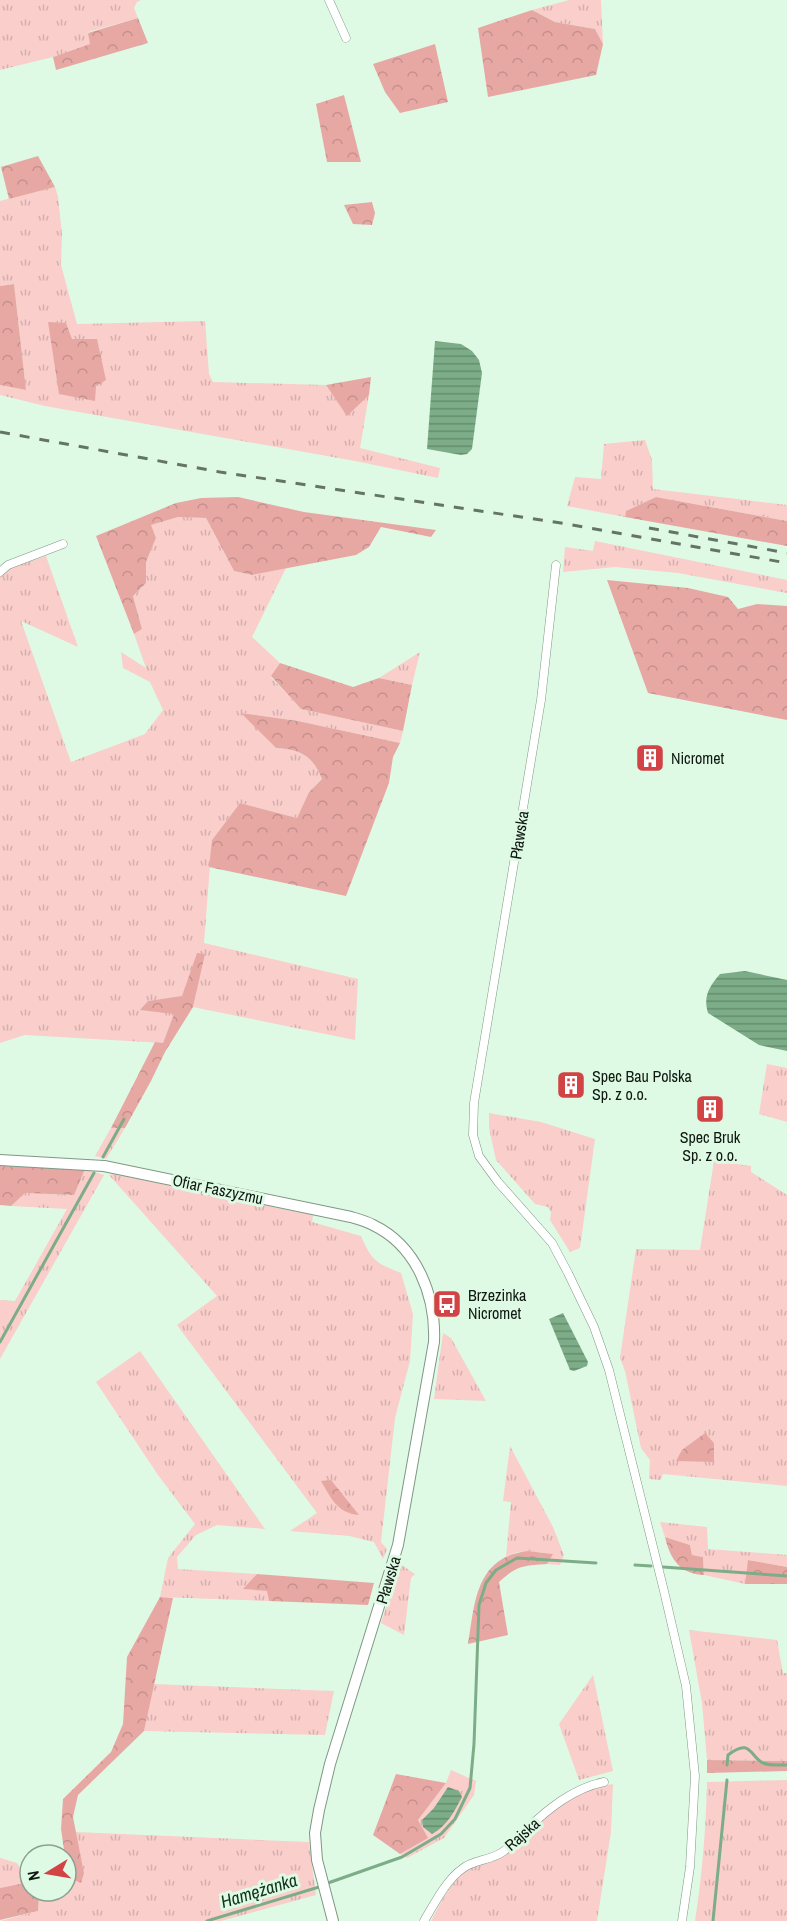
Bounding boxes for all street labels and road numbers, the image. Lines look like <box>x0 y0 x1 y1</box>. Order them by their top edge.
street label: Pławska <box>504 808 534 861</box>
street label: Ofiar Faszyzmu <box>171 1169 265 1209</box>
street label: Pławska <box>370 1553 406 1607</box>
street label: Rajska <box>500 1812 545 1856</box>

